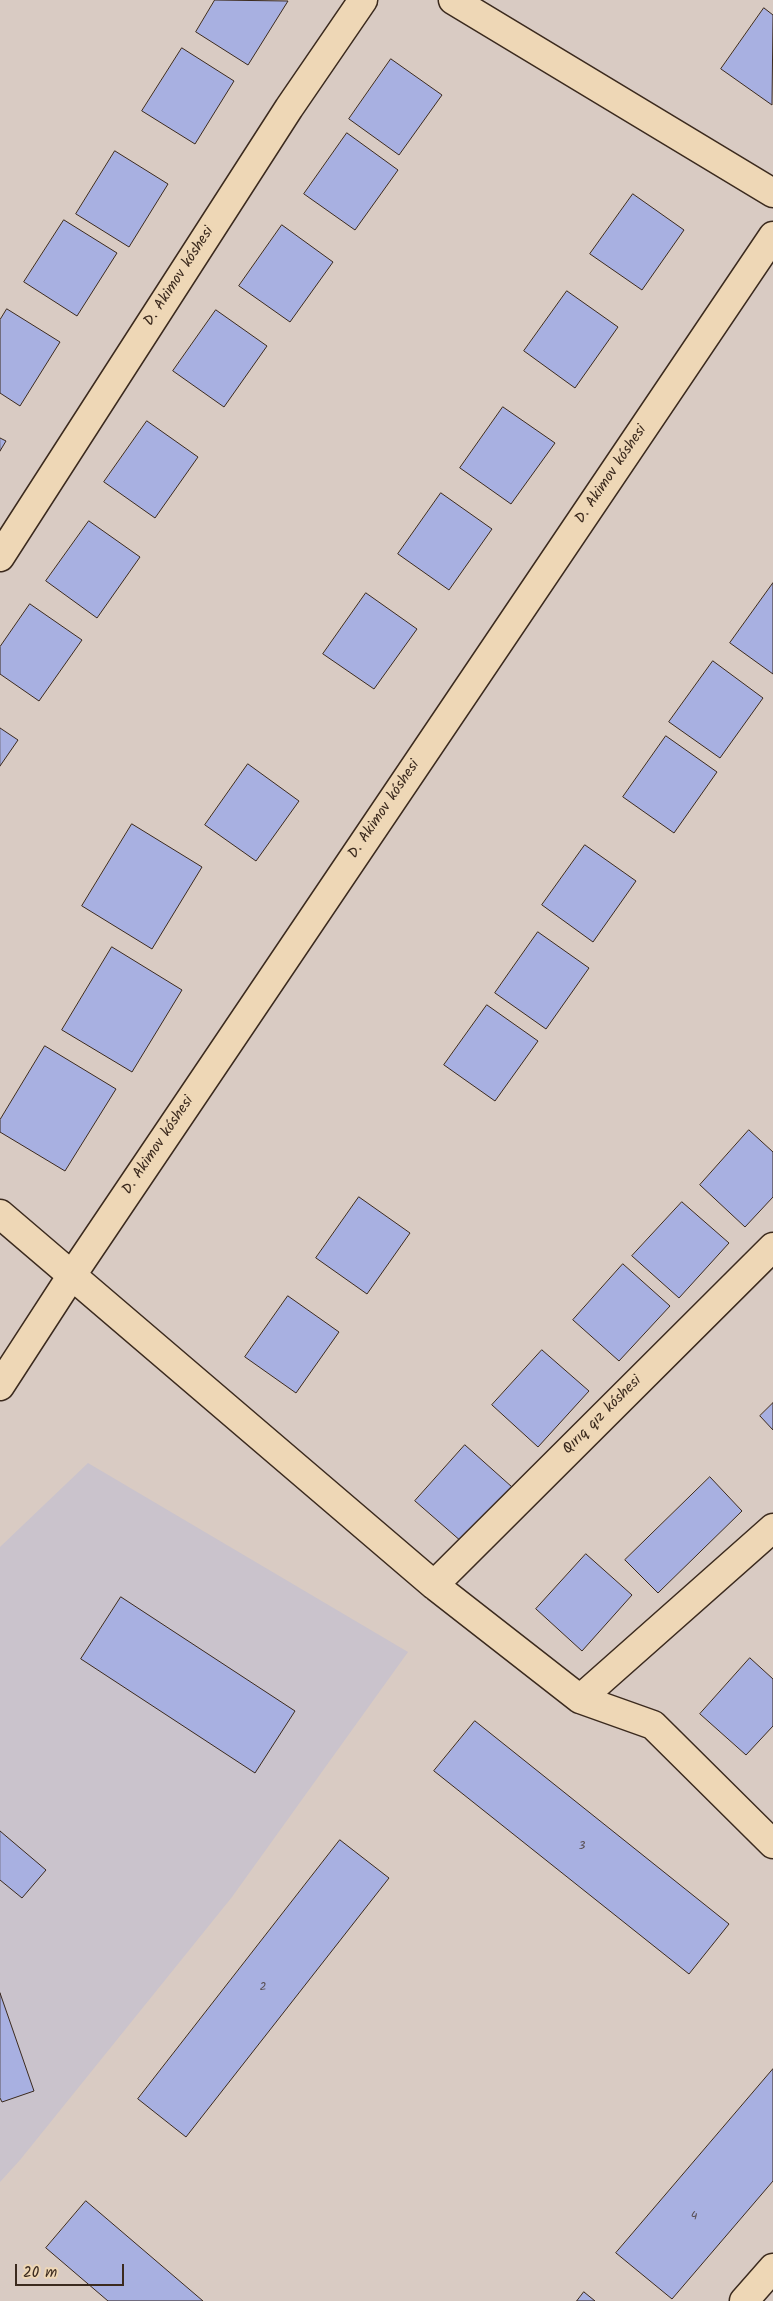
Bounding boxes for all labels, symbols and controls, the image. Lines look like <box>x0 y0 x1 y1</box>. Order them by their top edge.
street label: D. Akimov kóshesi <box>141 224 219 330</box>
street label: D. Akimov kóshesi <box>572 422 652 528</box>
street label: D. Akimov kóshesi <box>345 757 425 863</box>
street label: D. Akimov kóshesi <box>119 1093 199 1199</box>
street label: Qırıq qız kóshesi <box>560 1373 646 1459</box>
house number: 3 <box>579 1840 585 1854</box>
house number: 2 <box>260 1981 266 1995</box>
house number: 4 <box>691 2210 697 2224</box>
scale bar <box>18 2254 126 2286</box>
text: 20 m <box>23 2261 57 2285</box>

